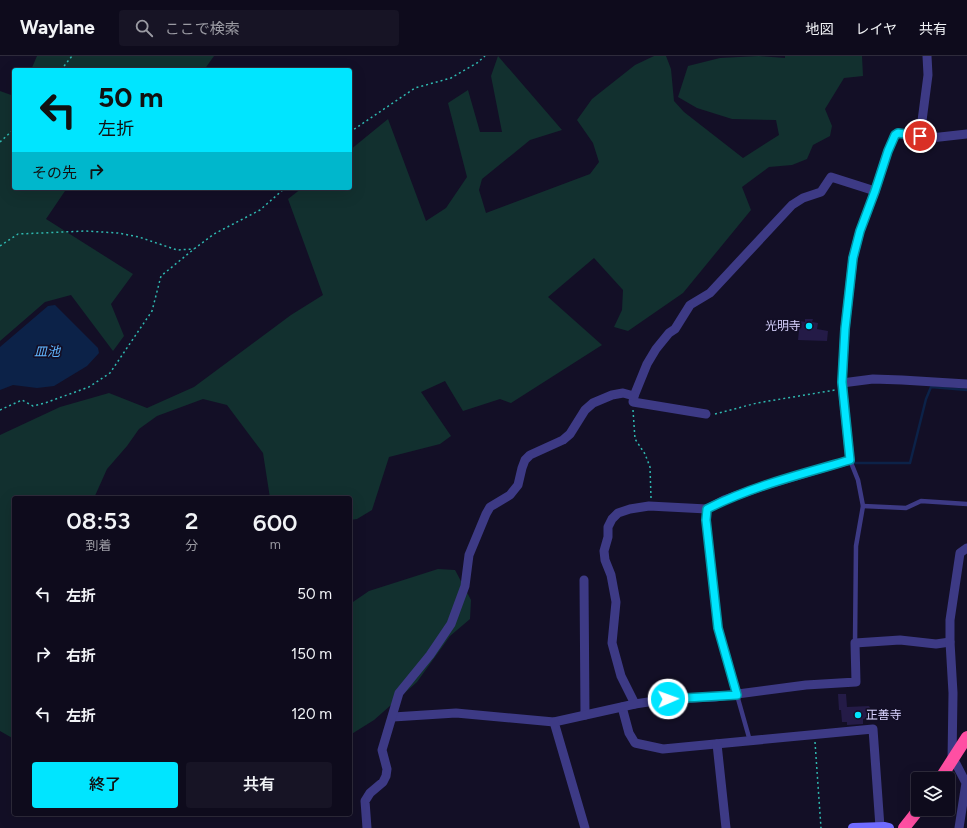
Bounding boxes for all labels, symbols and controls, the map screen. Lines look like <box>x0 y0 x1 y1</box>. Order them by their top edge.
search box <box>119 10 399 46</box>
text: Waylane <box>20 16 95 39</box>
icon: search <box>133 17 155 39</box>
text: ここで検索 <box>165 20 240 38</box>
text: 地図 <box>805 21 833 38</box>
text: レイヤ <box>855 21 897 38</box>
text: 共有 <box>919 21 947 38</box>
text: 50 m <box>98 80 164 114</box>
icon: left <box>32 84 84 136</box>
text: 左折 <box>98 118 134 140</box>
pin <box>903 119 937 153</box>
icon: arrive <box>909 125 931 147</box>
icon: right <box>85 160 107 182</box>
text: その先 <box>32 164 77 182</box>
place label: 光明寺 <box>765 319 801 333</box>
marker: 光明寺 <box>804 321 814 331</box>
water label: 皿池 <box>34 344 62 359</box>
text: 08:53 <box>66 506 130 535</box>
text: 2 <box>185 506 199 535</box>
text: 600 <box>253 508 298 537</box>
text: m <box>270 537 281 552</box>
text: 到着 <box>85 538 111 553</box>
text: 分 <box>185 538 198 553</box>
icon: left <box>32 583 54 605</box>
text: 50 m <box>297 585 332 603</box>
text: 左折 <box>66 587 96 605</box>
icon: right <box>32 643 54 665</box>
text: 150 m <box>291 645 332 663</box>
text: 右折 <box>66 647 96 665</box>
position arrow <box>647 678 689 720</box>
icon: left <box>32 703 54 725</box>
text: 120 m <box>291 705 332 723</box>
text: 左折 <box>66 707 96 725</box>
place label: 正善寺 <box>866 708 902 722</box>
marker: 正善寺 <box>853 710 863 720</box>
button: 終了 <box>32 762 178 808</box>
button: 共有 <box>186 762 332 808</box>
map controls <box>911 772 955 816</box>
button: layers <box>911 772 955 816</box>

